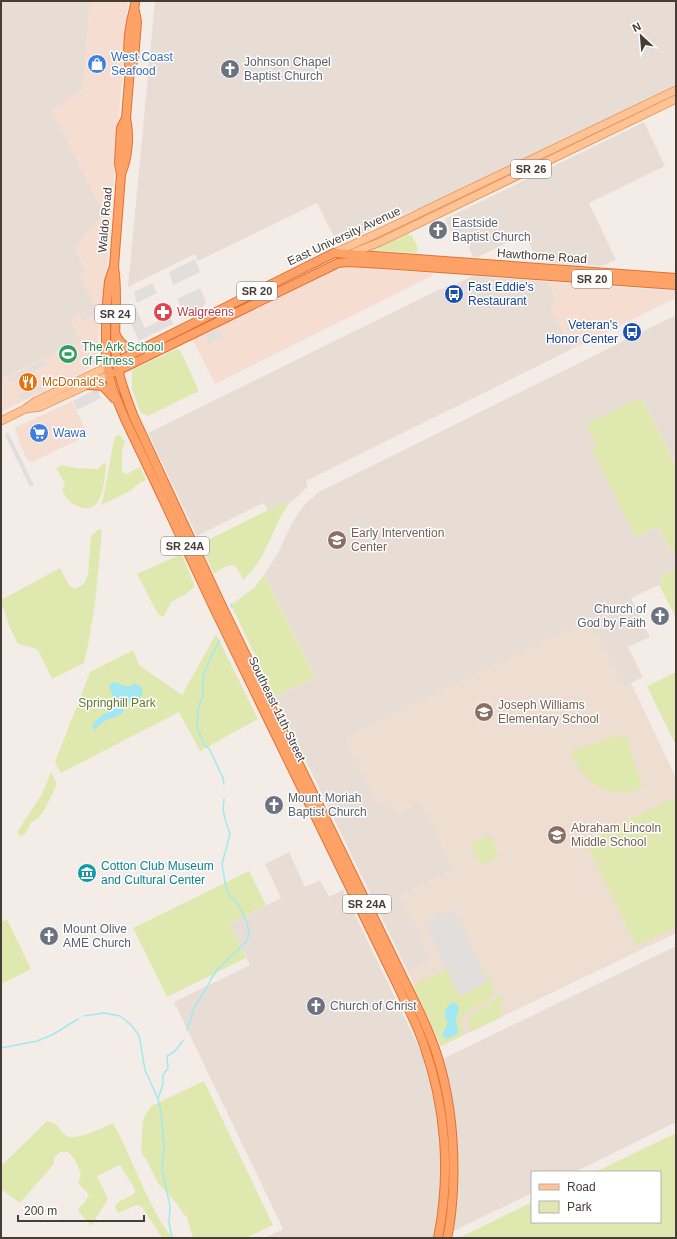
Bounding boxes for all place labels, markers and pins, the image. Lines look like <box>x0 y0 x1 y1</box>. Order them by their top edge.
place label: West Coast Seafood <box>111 50 173 78</box>
shop icon: West Coast Seafood <box>86 53 108 75</box>
place label: Johnson Chapel Baptist Church <box>244 55 331 83</box>
church icon: Johnson Chapel Baptist Church <box>219 58 241 80</box>
place label: Eastside Baptist Church <box>452 216 531 244</box>
church icon: Eastside Baptist Church <box>427 219 449 241</box>
place label: Fast Eddie's Restaurant <box>468 280 534 308</box>
bus stop icon: Fast Eddie's Restaurant <box>443 283 465 305</box>
pharmacy icon: Walgreens <box>152 301 174 323</box>
place label: Walgreens <box>177 305 234 319</box>
place label: Veteran's Honor Center <box>546 318 618 346</box>
bus stop icon: Veteran's Honor Center <box>621 321 643 343</box>
place label: The Ark School of Fitness <box>82 340 163 368</box>
sports icon: The Ark School of Fitness <box>57 343 79 365</box>
restaurant icon: McDonald's <box>17 371 39 393</box>
place label: McDonald's <box>42 375 104 389</box>
supermarket icon: Wawa <box>28 422 50 444</box>
place label: Wawa <box>53 426 86 440</box>
place label: Early Intervention Center <box>351 526 444 554</box>
school or university icon: Early Intervention Center <box>326 529 348 551</box>
place label: Church of God by Faith <box>577 602 647 630</box>
church icon: Church of God by Faith <box>649 605 671 627</box>
place label: Joseph Williams Elementary School <box>498 698 599 726</box>
school or university icon: Joseph Williams Elementary School <box>473 701 495 723</box>
place label: Mount Moriah Baptist Church <box>288 791 367 819</box>
church icon: Mount Moriah Baptist Church <box>263 794 285 816</box>
place label: Abraham Lincoln Middle School <box>571 821 661 849</box>
school or university icon: Abraham Lincoln Middle School <box>546 824 568 846</box>
place label: Cotton Club Museum and Cultural Center <box>101 859 214 887</box>
museum icon: Cotton Club Museum and Cultural Center <box>76 862 98 884</box>
place label: Mount Olive AME Church <box>63 922 131 950</box>
church icon: Mount Olive AME Church <box>38 925 60 947</box>
church icon: Church of Christ <box>305 995 327 1017</box>
place label: Church of Christ <box>330 999 417 1013</box>

